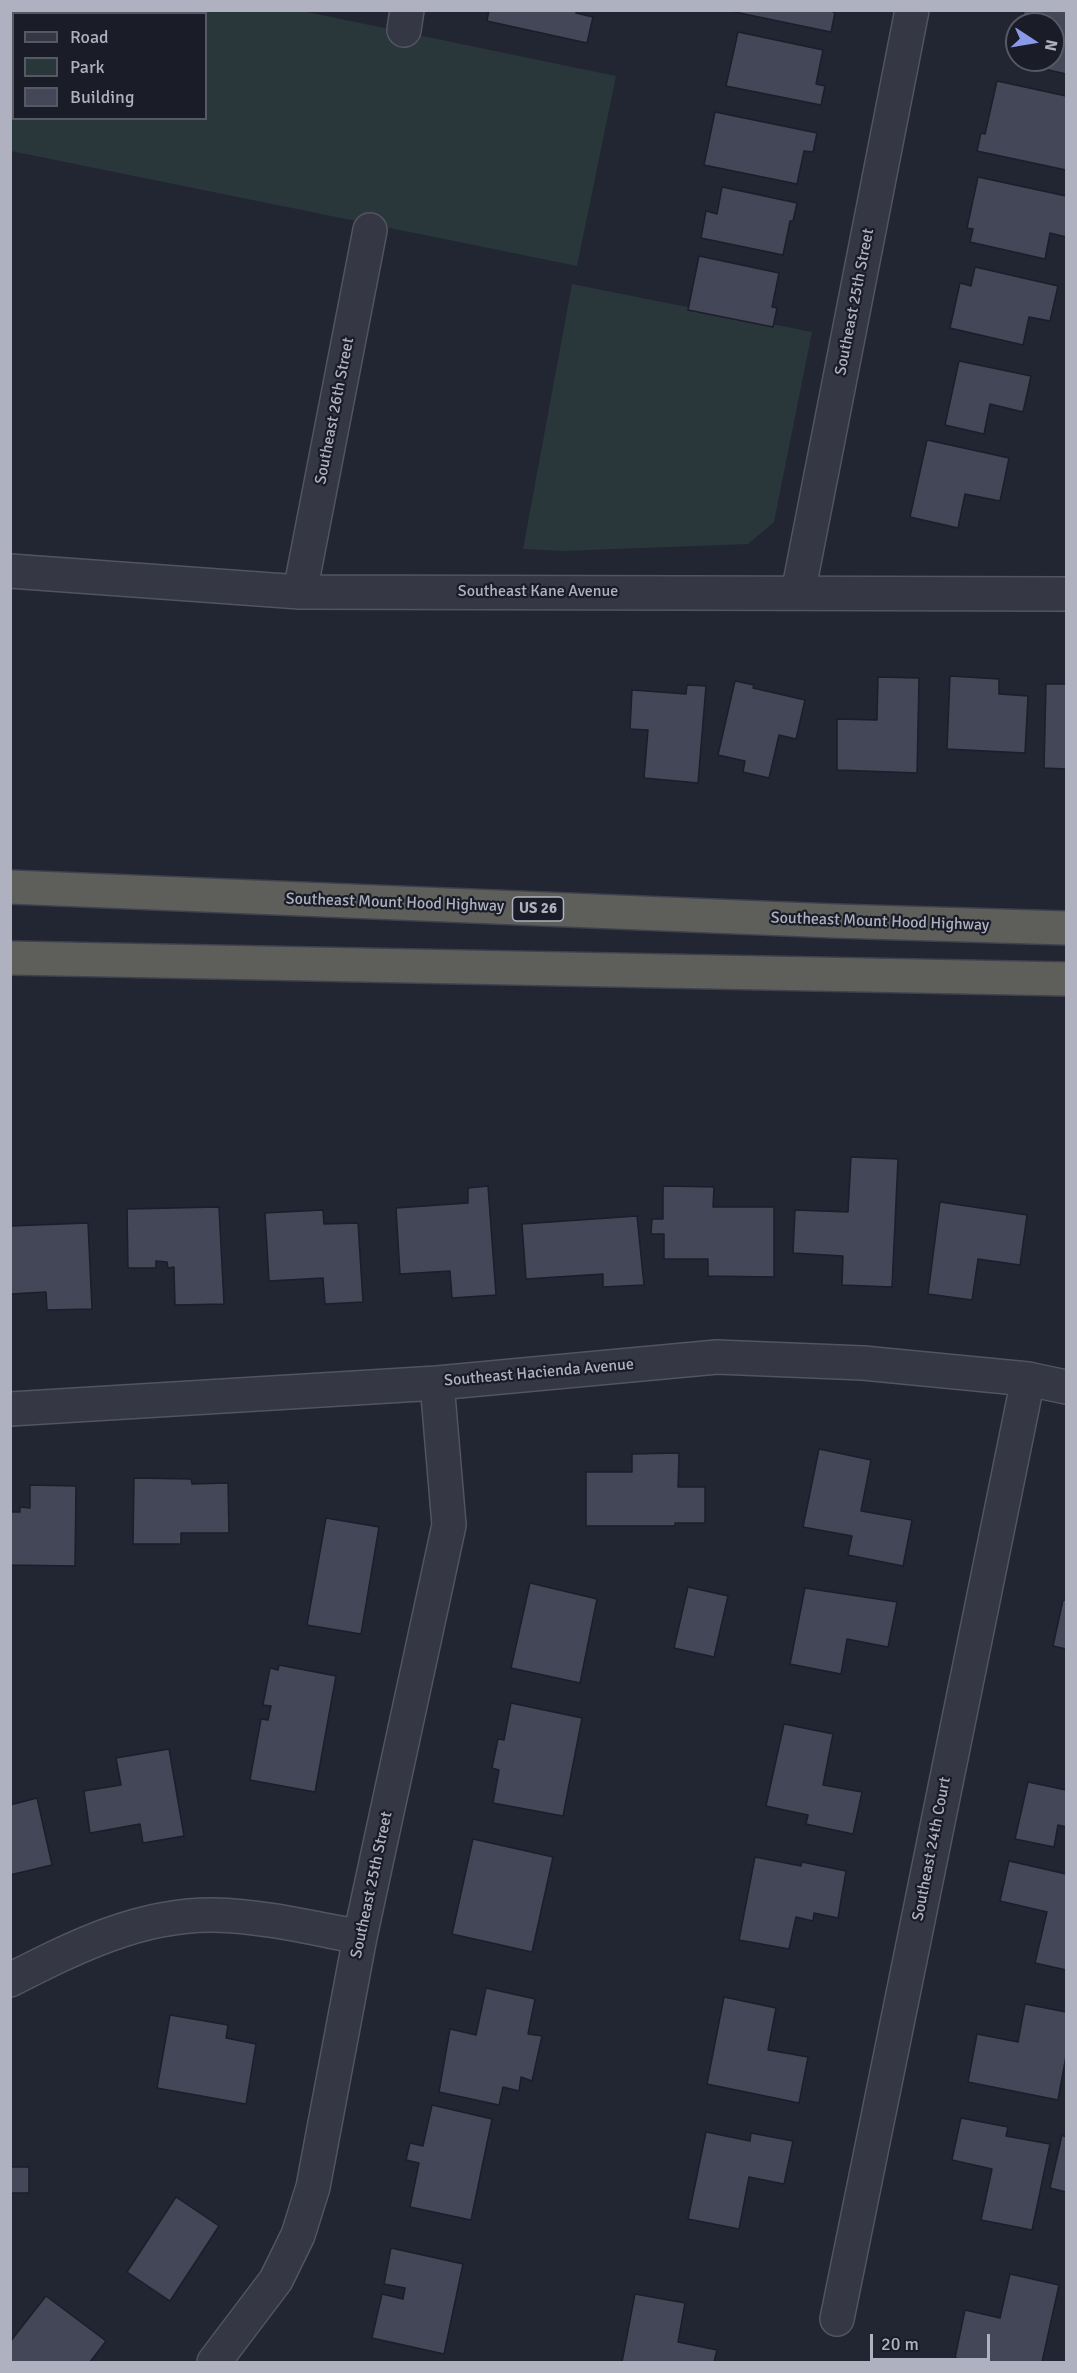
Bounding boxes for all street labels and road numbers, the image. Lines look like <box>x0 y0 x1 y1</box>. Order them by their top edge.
street label: Southeast 25th Street <box>831 227 879 377</box>
street label: Southeast 26th Street <box>311 336 359 486</box>
street label: Southeast Kane Avenue <box>458 582 618 602</box>
street label: Southeast Mount Hood Highway <box>285 890 505 916</box>
road number: US 26 <box>512 897 564 921</box>
street label: Southeast Mount Hood Highway <box>770 909 990 935</box>
street label: Southeast Hacienda Avenue <box>443 1355 635 1391</box>
street label: Southeast 24th Court <box>909 1775 955 1923</box>
street label: Southeast 25th Street <box>347 1810 397 1960</box>

